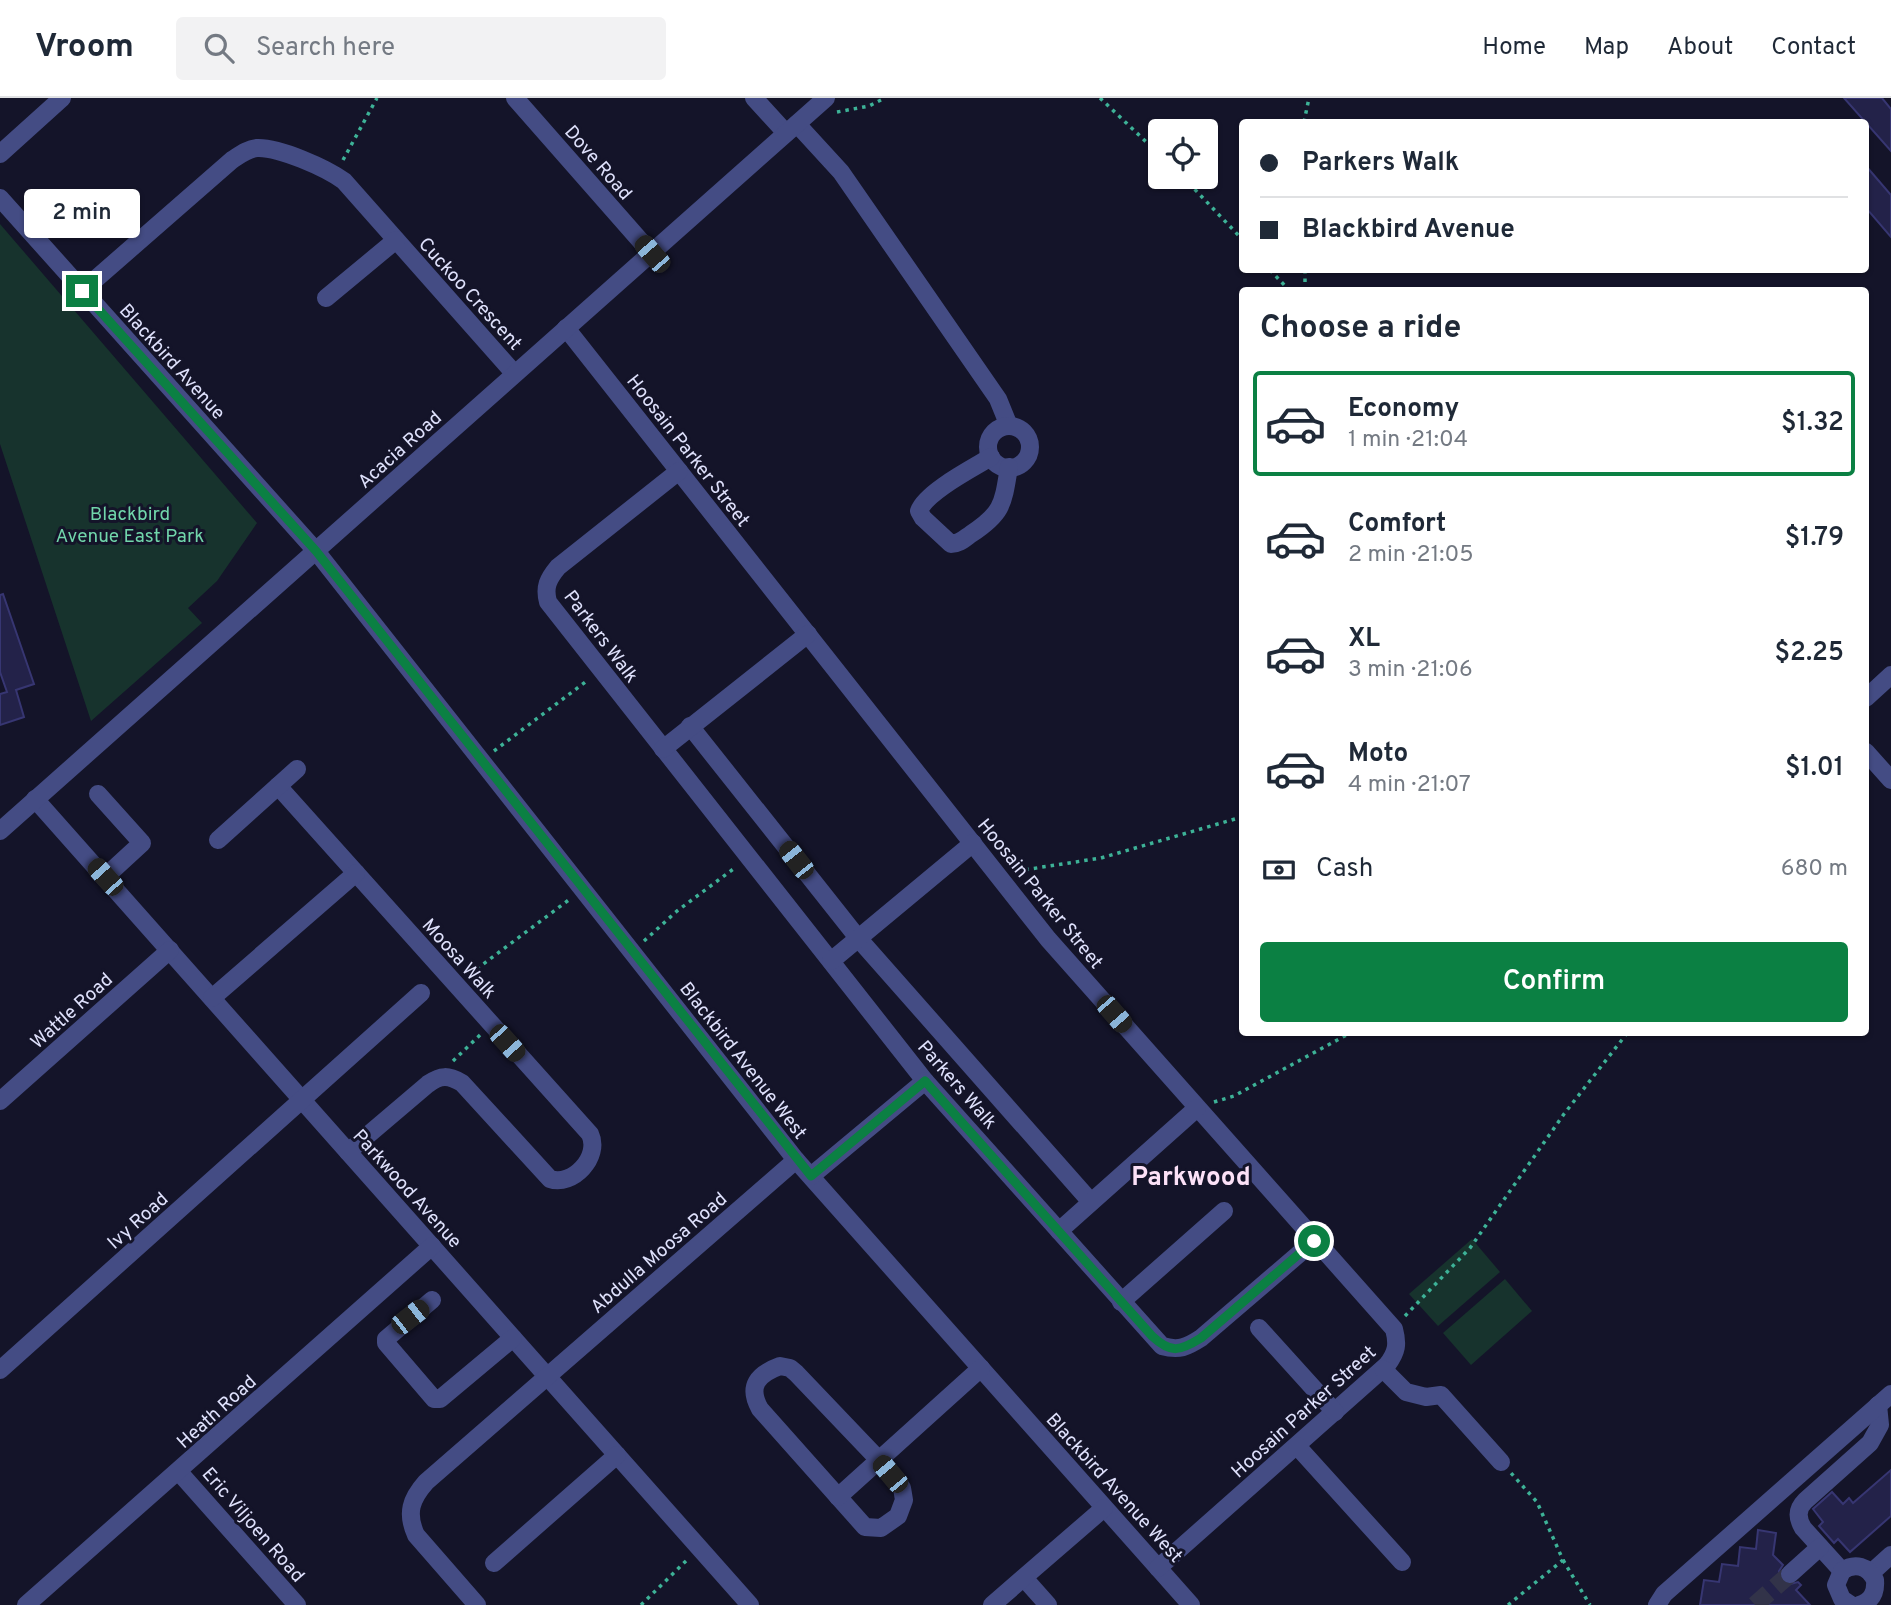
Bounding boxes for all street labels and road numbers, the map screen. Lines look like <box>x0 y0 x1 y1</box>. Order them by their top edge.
street label: Dove Road <box>558 121 637 206</box>
street label: Cuckoo Crescent <box>413 233 526 356</box>
street label: Blackbird Avenue <box>113 299 230 425</box>
street label: Hoosain Parker Street <box>621 370 754 532</box>
street label: Acacia Road <box>353 406 447 495</box>
street label: Parkers Walk <box>558 586 643 688</box>
street label: Hoosain Parker Street <box>971 814 1107 974</box>
street label: Moosa Walk <box>416 914 501 1005</box>
street label: Wattle Road <box>26 968 118 1055</box>
street label: Blackbird Avenue West <box>673 978 811 1145</box>
street label: Parkers Walk <box>911 1036 1002 1135</box>
street label: Parkwood Avenue <box>347 1125 466 1254</box>
street label: Ivy Road <box>103 1188 174 1255</box>
street label: Abdulla Moosa Road <box>586 1188 733 1319</box>
street label: Hoosain Parker Street <box>1227 1341 1382 1484</box>
street label: Heath Road <box>172 1370 262 1455</box>
street label: Blackbird Avenue West <box>1040 1409 1187 1568</box>
street label: Eric Viljoen Road <box>196 1463 309 1588</box>

